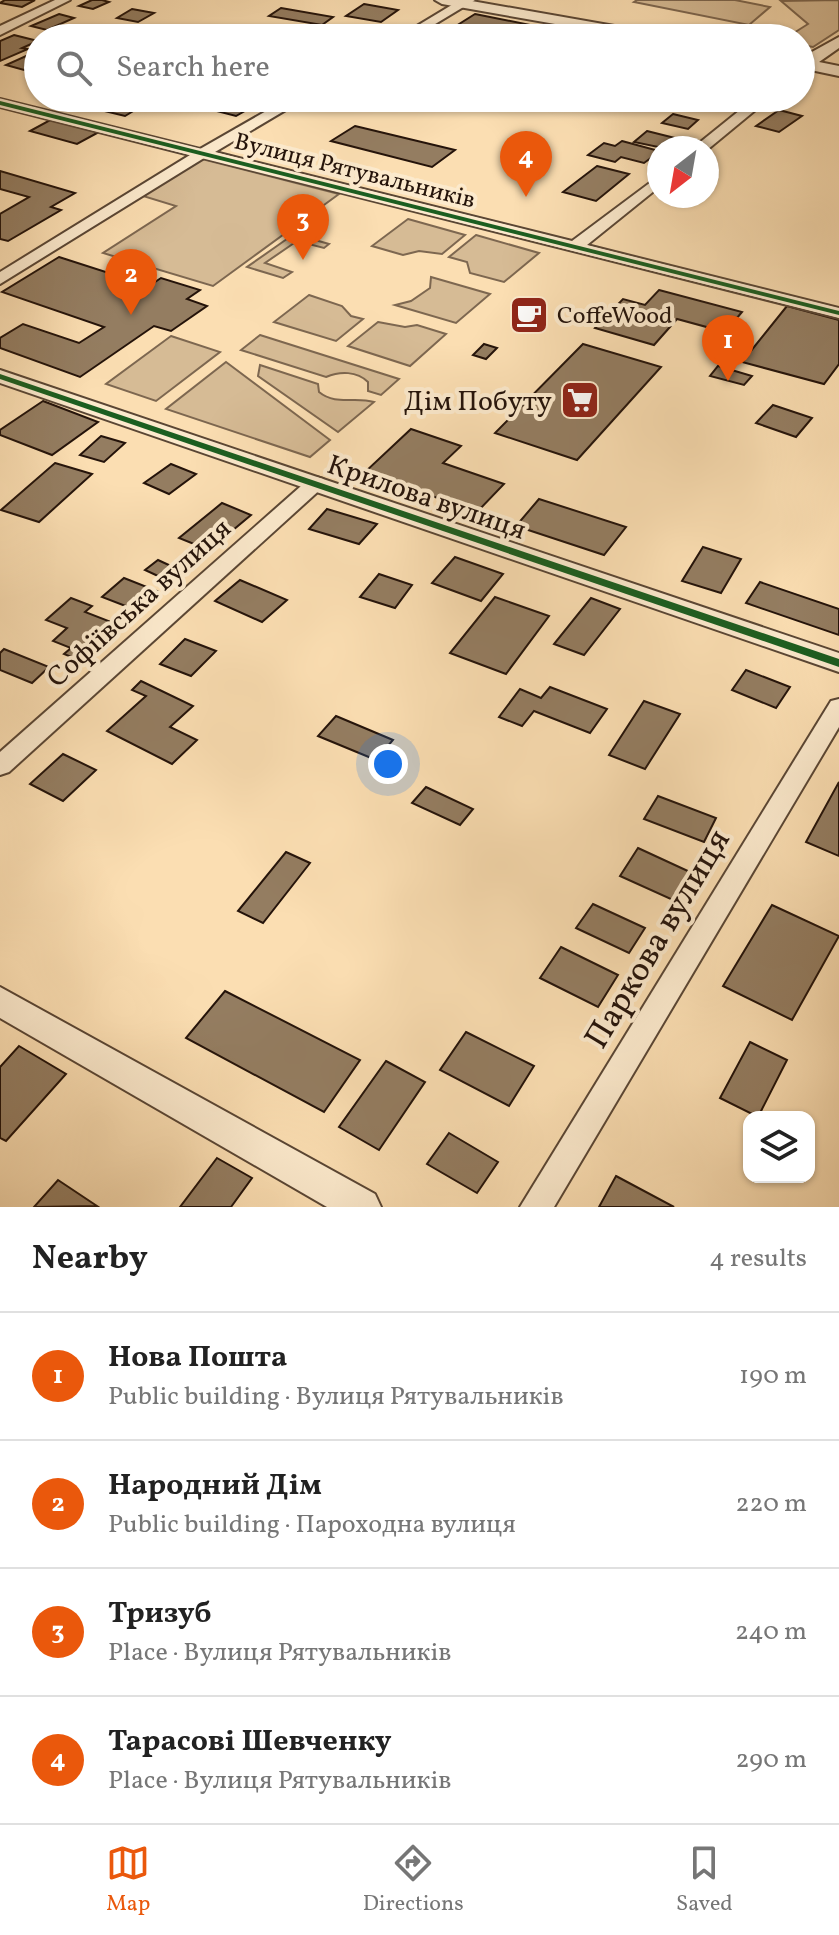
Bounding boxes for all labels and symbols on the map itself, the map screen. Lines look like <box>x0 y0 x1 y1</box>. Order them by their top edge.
street label: Вулиця Рятувальників <box>230 126 479 218</box>
pin: 4 <box>500 131 552 197</box>
north arrow <box>647 136 719 208</box>
pin: 3 <box>277 194 329 260</box>
pin: 2 <box>105 249 157 315</box>
cafe icon: CoffeWood <box>508 294 550 336</box>
place label: CoffeWood <box>557 300 673 334</box>
pin: 1 <box>702 315 754 381</box>
supermarket icon: Дім Побуту <box>559 379 601 421</box>
place label: Дім Побуту <box>404 383 552 422</box>
street label: Крилова вулиця <box>322 446 531 551</box>
street label: Софіївська вулиця <box>39 510 240 697</box>
your location <box>368 744 408 784</box>
street label: Паркова вулиця <box>575 821 743 1058</box>

